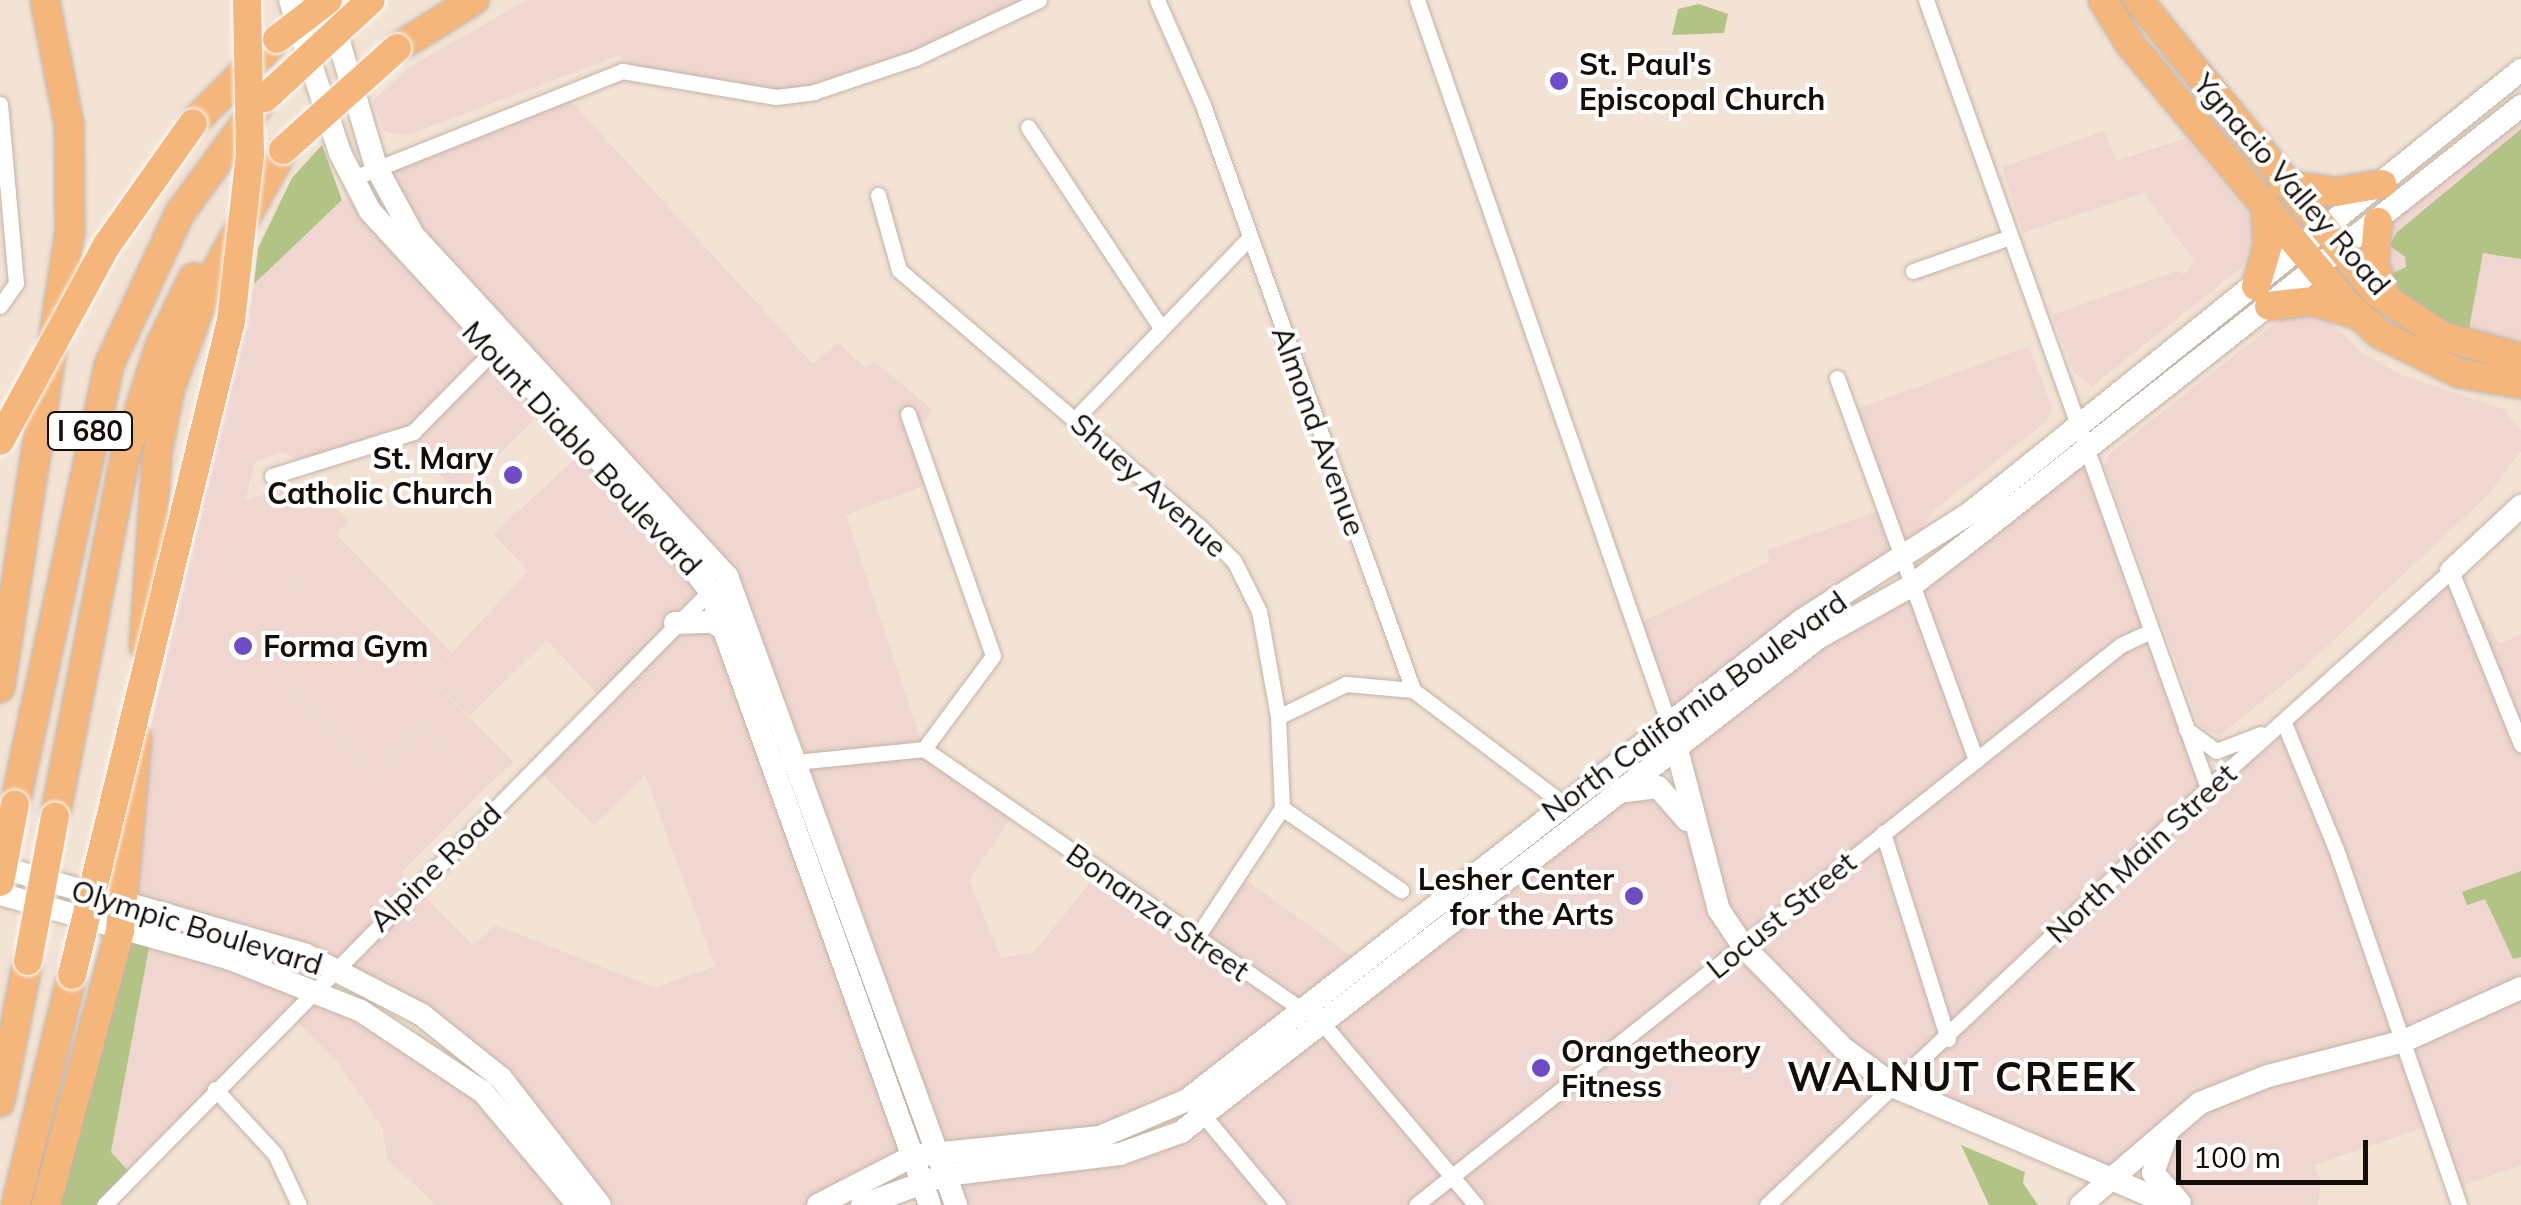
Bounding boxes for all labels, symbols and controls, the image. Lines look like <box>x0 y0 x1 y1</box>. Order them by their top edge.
place label: St. Paul's Episcopal Church <box>1579 46 1825 116</box>
street label: Ygnacio Valley Road <box>2186 66 2398 302</box>
marker: St. Paul's Episcopal Church <box>1548 70 1570 92</box>
street label: Mount Diablo Boulevard <box>455 314 709 582</box>
street label: Almond Avenue <box>1264 321 1374 541</box>
street label: Shuey Avenue <box>1063 405 1235 565</box>
road number: I 680 <box>45 408 135 454</box>
place label: St. Mary Catholic Church <box>267 440 493 510</box>
marker: St. Mary Catholic Church <box>502 464 524 486</box>
street label: North California Boulevard <box>1534 583 1854 829</box>
place label: Forma Gym <box>263 628 428 664</box>
marker: Forma Gym <box>232 635 254 657</box>
street label: North Main Street <box>2039 756 2243 950</box>
street label: Alpine Road <box>361 795 509 939</box>
street label: Bonanza Street <box>1060 836 1256 988</box>
street label: Locust Street <box>1699 844 1863 986</box>
place label: Lesher Center for the Arts <box>1418 861 1614 932</box>
street label: Olympic Boulevard <box>67 872 327 982</box>
marker: Lesher Center for the Arts <box>1623 885 1645 907</box>
place label: Orangetheory Fitness <box>1561 1033 1761 1104</box>
district label: WALNUT CREEK <box>1787 1052 2137 1100</box>
marker: Orangetheory Fitness <box>1530 1057 1552 1079</box>
scale bar <box>2181 1120 2374 1182</box>
text: 100 m <box>2193 1138 2281 1176</box>

